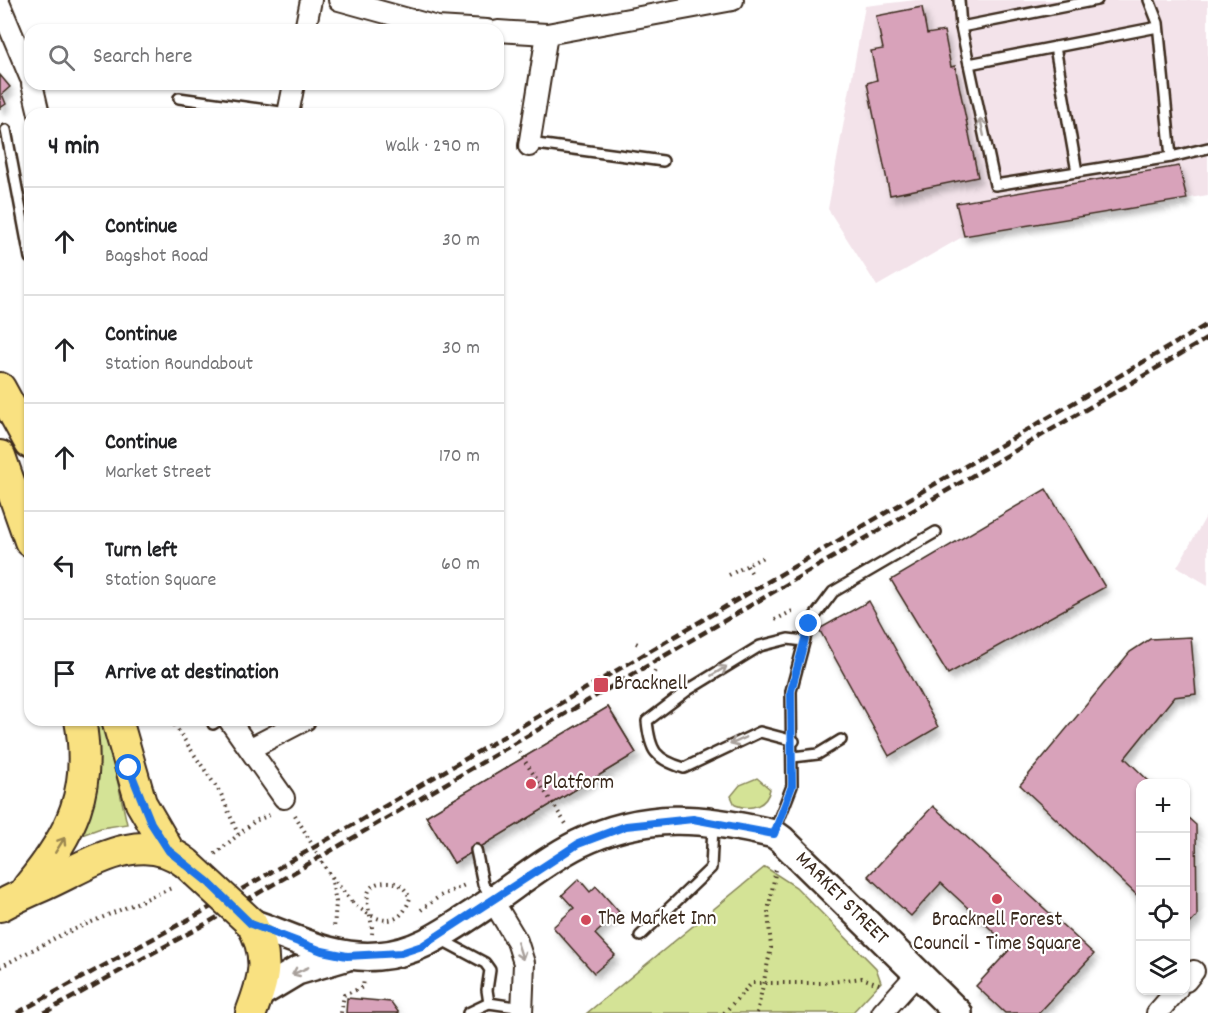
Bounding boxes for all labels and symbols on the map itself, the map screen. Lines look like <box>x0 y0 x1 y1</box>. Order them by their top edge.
one-way arrow <box>976 118 988 137</box>
route end <box>795 610 821 636</box>
one-way arrow <box>710 664 727 676</box>
place label: Bracknell <box>614 670 688 700</box>
marker: Bracknell <box>592 676 610 694</box>
one-way arrow <box>730 736 748 748</box>
route start <box>115 754 141 780</box>
place label: Platform <box>543 769 614 799</box>
marker: Platform <box>524 777 538 791</box>
one-way arrow <box>54 837 66 854</box>
street label: MARKET STREET <box>787 845 895 953</box>
marker: Bracknell Forest Council - Time Square <box>990 892 1004 906</box>
place label: The Market Inn <box>598 905 716 935</box>
place label: Bracknell Forest Council - Time Square <box>913 906 1081 960</box>
marker: The Market Inn <box>579 913 593 927</box>
one-way arrow <box>515 941 526 960</box>
one-way arrow <box>291 965 309 977</box>

